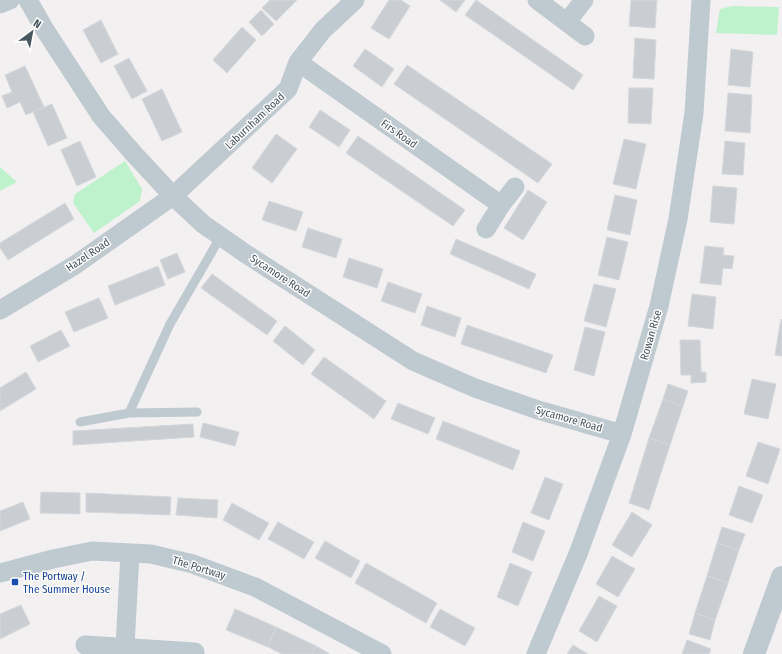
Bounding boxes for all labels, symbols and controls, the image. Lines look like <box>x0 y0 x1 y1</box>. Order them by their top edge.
north arrow <box>12 12 52 52</box>
text: N <box>31 17 43 31</box>
street label: Laburnham Road <box>223 90 287 152</box>
street label: Firs Road <box>378 117 420 151</box>
street label: Hazel Road <box>64 236 112 274</box>
street label: Sycamore Road <box>248 252 312 300</box>
street label: Rowan Rise <box>638 309 664 361</box>
street label: Sycamore Road <box>534 403 604 435</box>
street label: The Portway <box>171 554 227 582</box>
place label: The Portway / The Summer House <box>23 570 110 596</box>
marker: The Portway / The Summer House <box>10 577 20 587</box>

